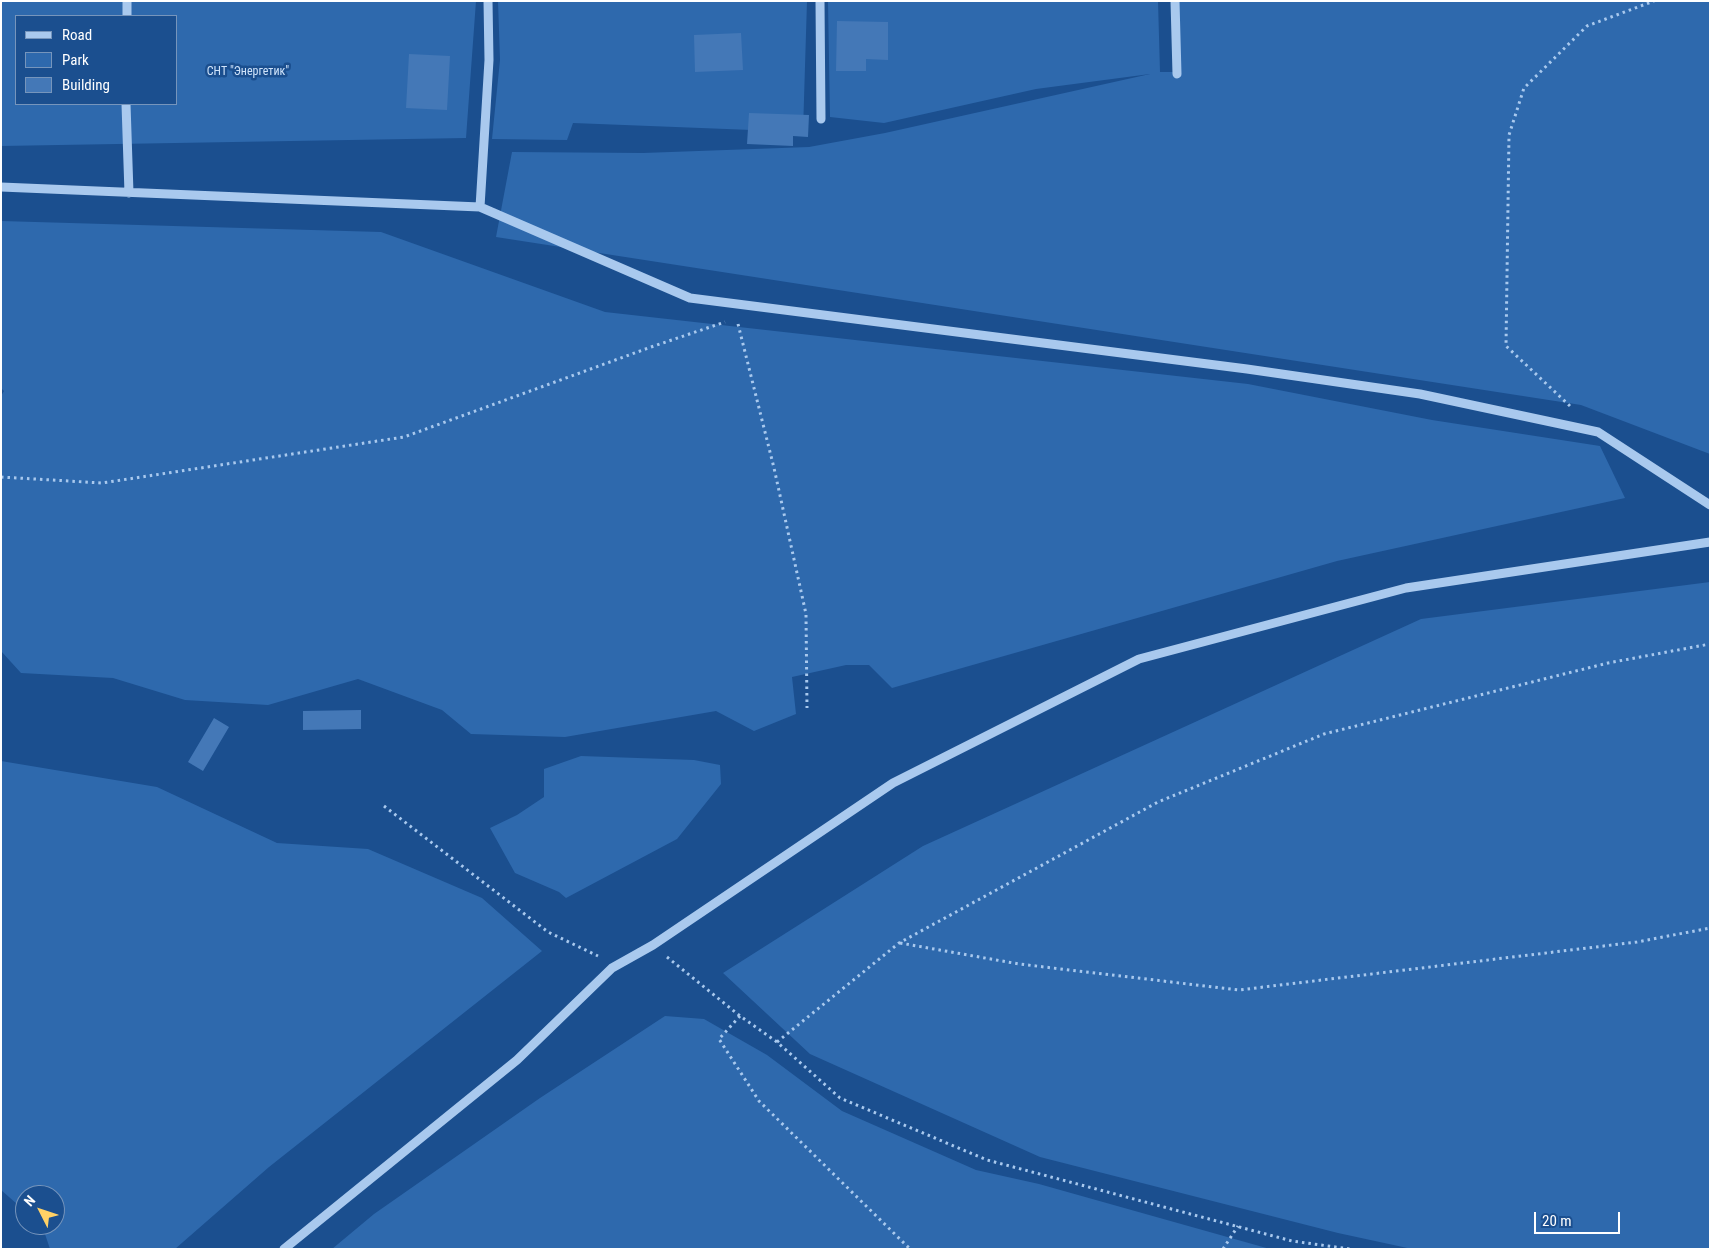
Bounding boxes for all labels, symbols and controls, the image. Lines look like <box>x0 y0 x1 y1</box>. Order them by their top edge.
legend <box>15 15 178 105</box>
text: Road <box>62 26 92 44</box>
text: Park <box>62 51 89 69</box>
park label: СНТ "Энергетик" <box>207 65 289 79</box>
text: Building <box>62 76 110 94</box>
north arrow <box>15 1185 65 1235</box>
text: N <box>21 1192 38 1209</box>
scale bar <box>1536 1202 1622 1234</box>
text: 20 m <box>1542 1212 1572 1230</box>

